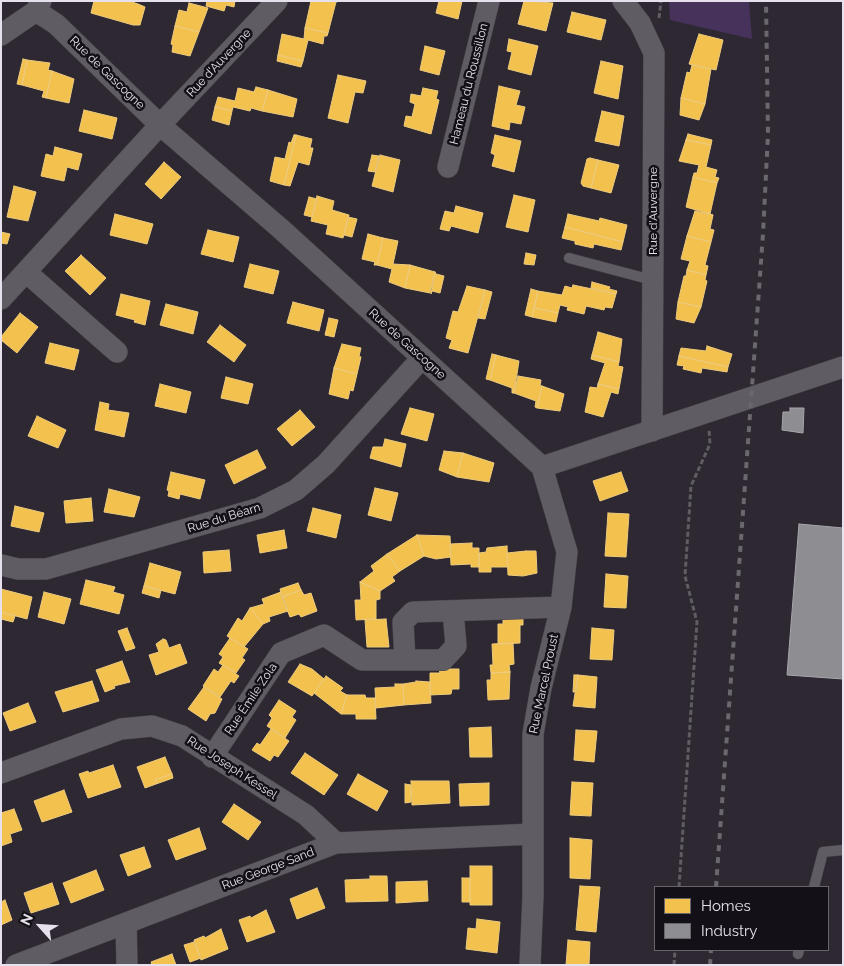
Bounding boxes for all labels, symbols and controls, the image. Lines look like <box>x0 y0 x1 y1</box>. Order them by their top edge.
street label: Hameau du Roussillon <box>447 22 491 146</box>
street label: Rue d'Auvergne <box>184 26 254 100</box>
street label: Rue de Gascogne <box>67 34 147 112</box>
street label: Rue d'Auvergne <box>646 167 660 255</box>
street label: Rue de Gascogne <box>366 306 448 382</box>
street label: Rue du Béarn <box>186 500 262 536</box>
street label: Rue Marcel Proust <box>526 633 562 735</box>
street label: Rue Émile Zola <box>222 660 280 738</box>
street label: Rue Joseph Kessel <box>184 734 280 802</box>
street label: Rue George Sand <box>220 845 316 893</box>
legend <box>654 886 829 951</box>
text: Homes <box>701 897 751 915</box>
north arrow <box>15 901 65 951</box>
text: N <box>17 911 36 928</box>
text: Industry <box>701 922 757 940</box>

